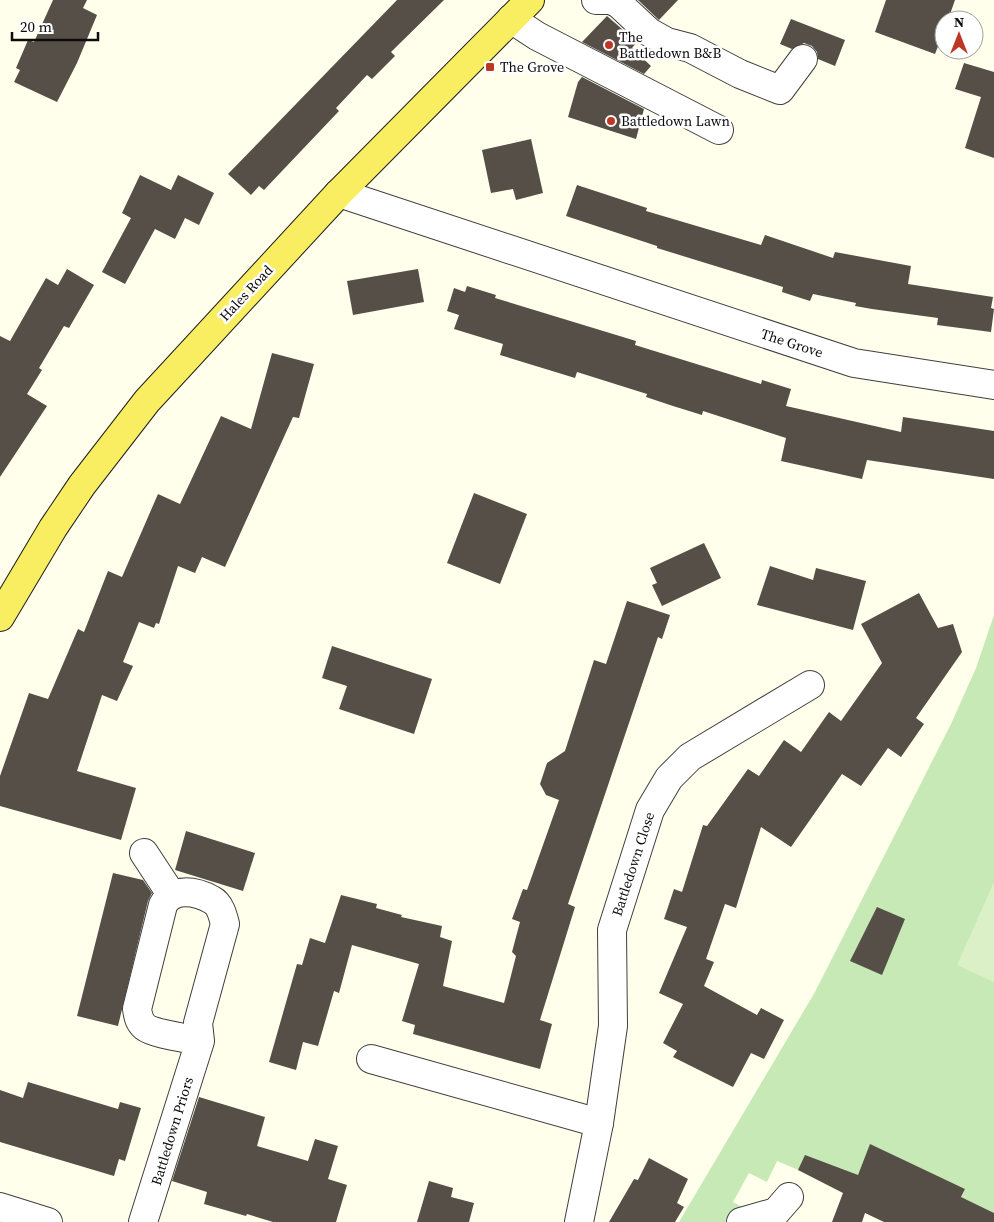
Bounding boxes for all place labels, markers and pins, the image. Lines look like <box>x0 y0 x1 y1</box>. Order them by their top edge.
place label: The Battledown B&B <box>619 27 721 63</box>
marker: The Battledown B&B <box>603 39 615 51</box>
place label: The Grove <box>500 57 564 77</box>
marker: The Grove <box>484 61 496 73</box>
place label: Battledown Lawn <box>621 111 730 131</box>
marker: Battledown Lawn <box>605 115 617 127</box>

